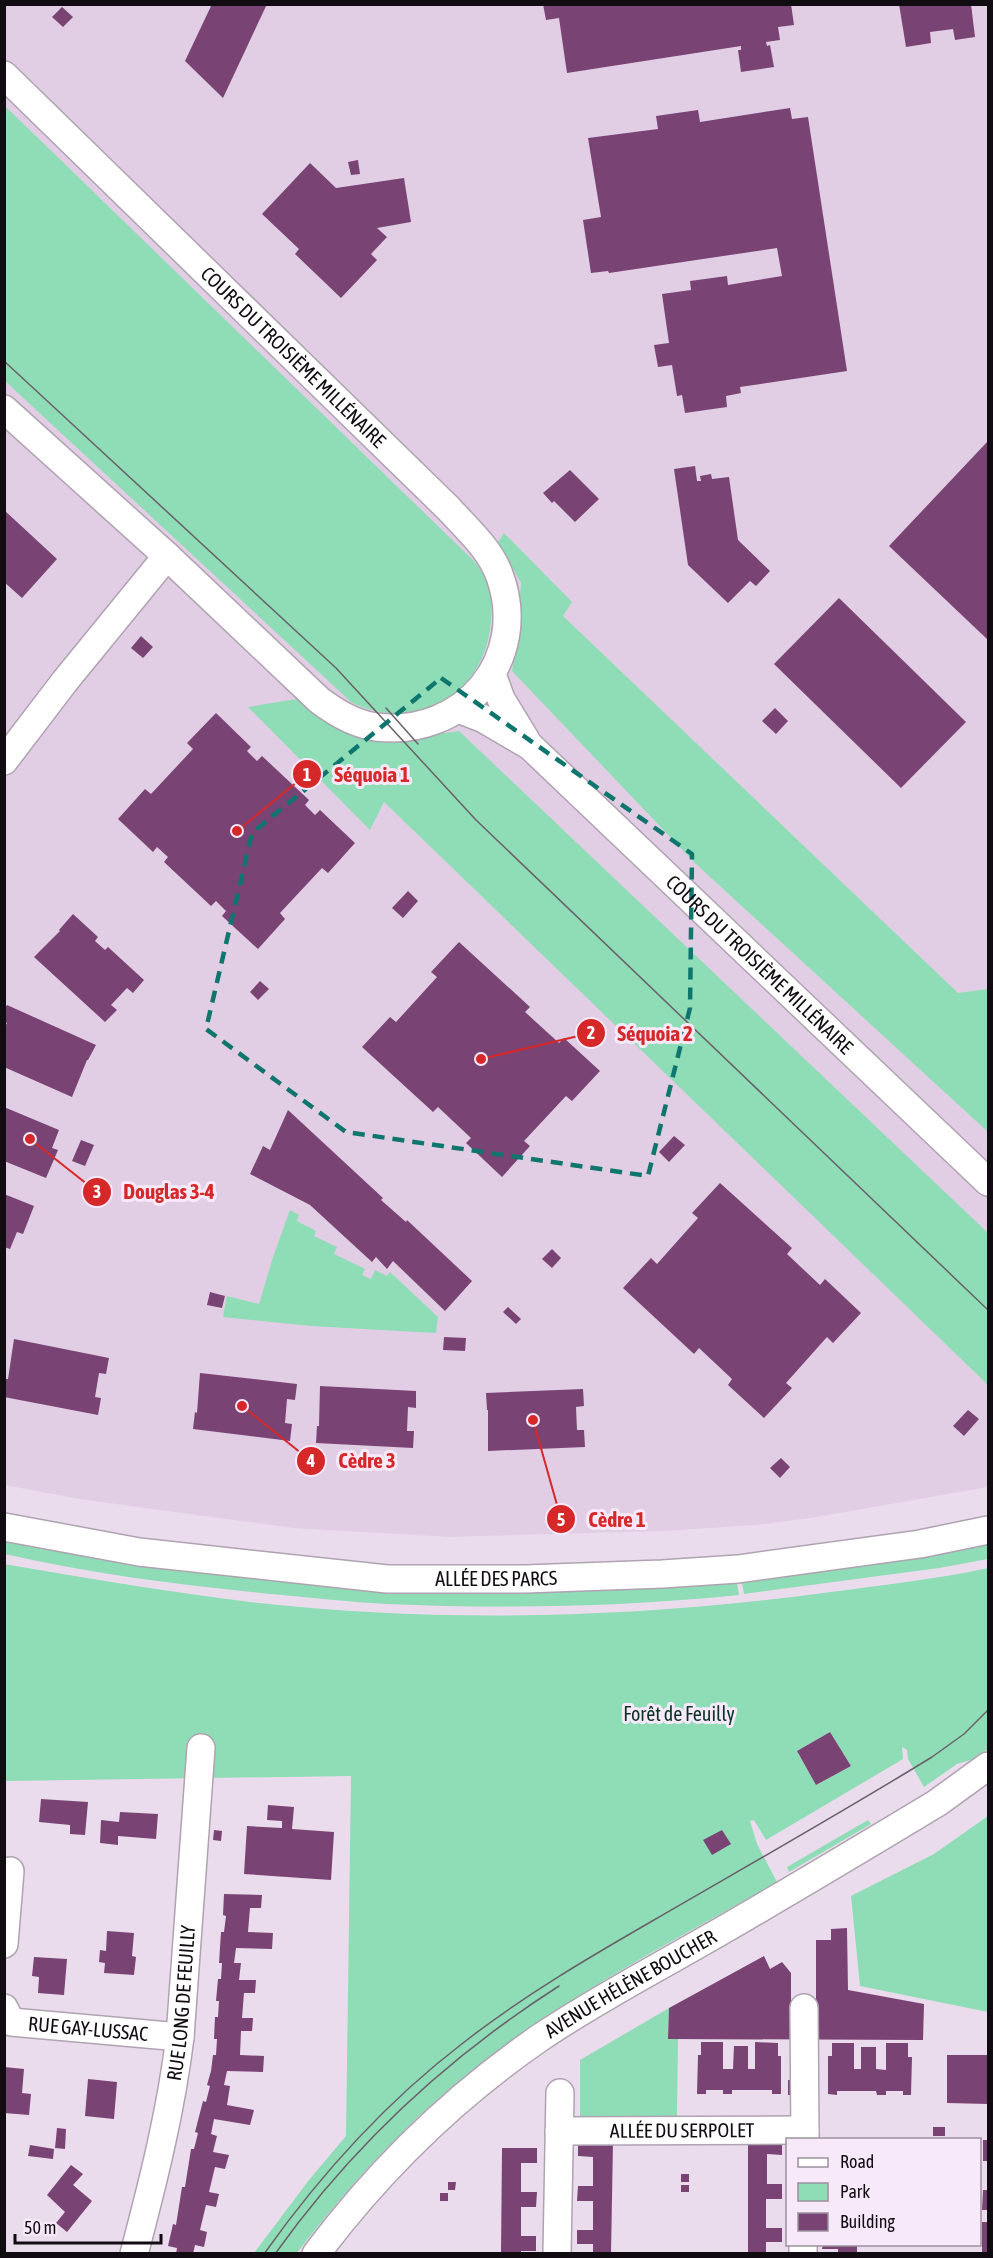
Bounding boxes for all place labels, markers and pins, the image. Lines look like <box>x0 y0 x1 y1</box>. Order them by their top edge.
callout: Séquoia 1 <box>292 755 422 794</box>
callout: Séquoia 2 <box>576 1014 705 1053</box>
callout: Douglas 3-4 <box>82 1173 227 1212</box>
callout: Cèdre 3 <box>296 1441 408 1480</box>
callout: Cèdre 1 <box>546 1500 658 1539</box>

